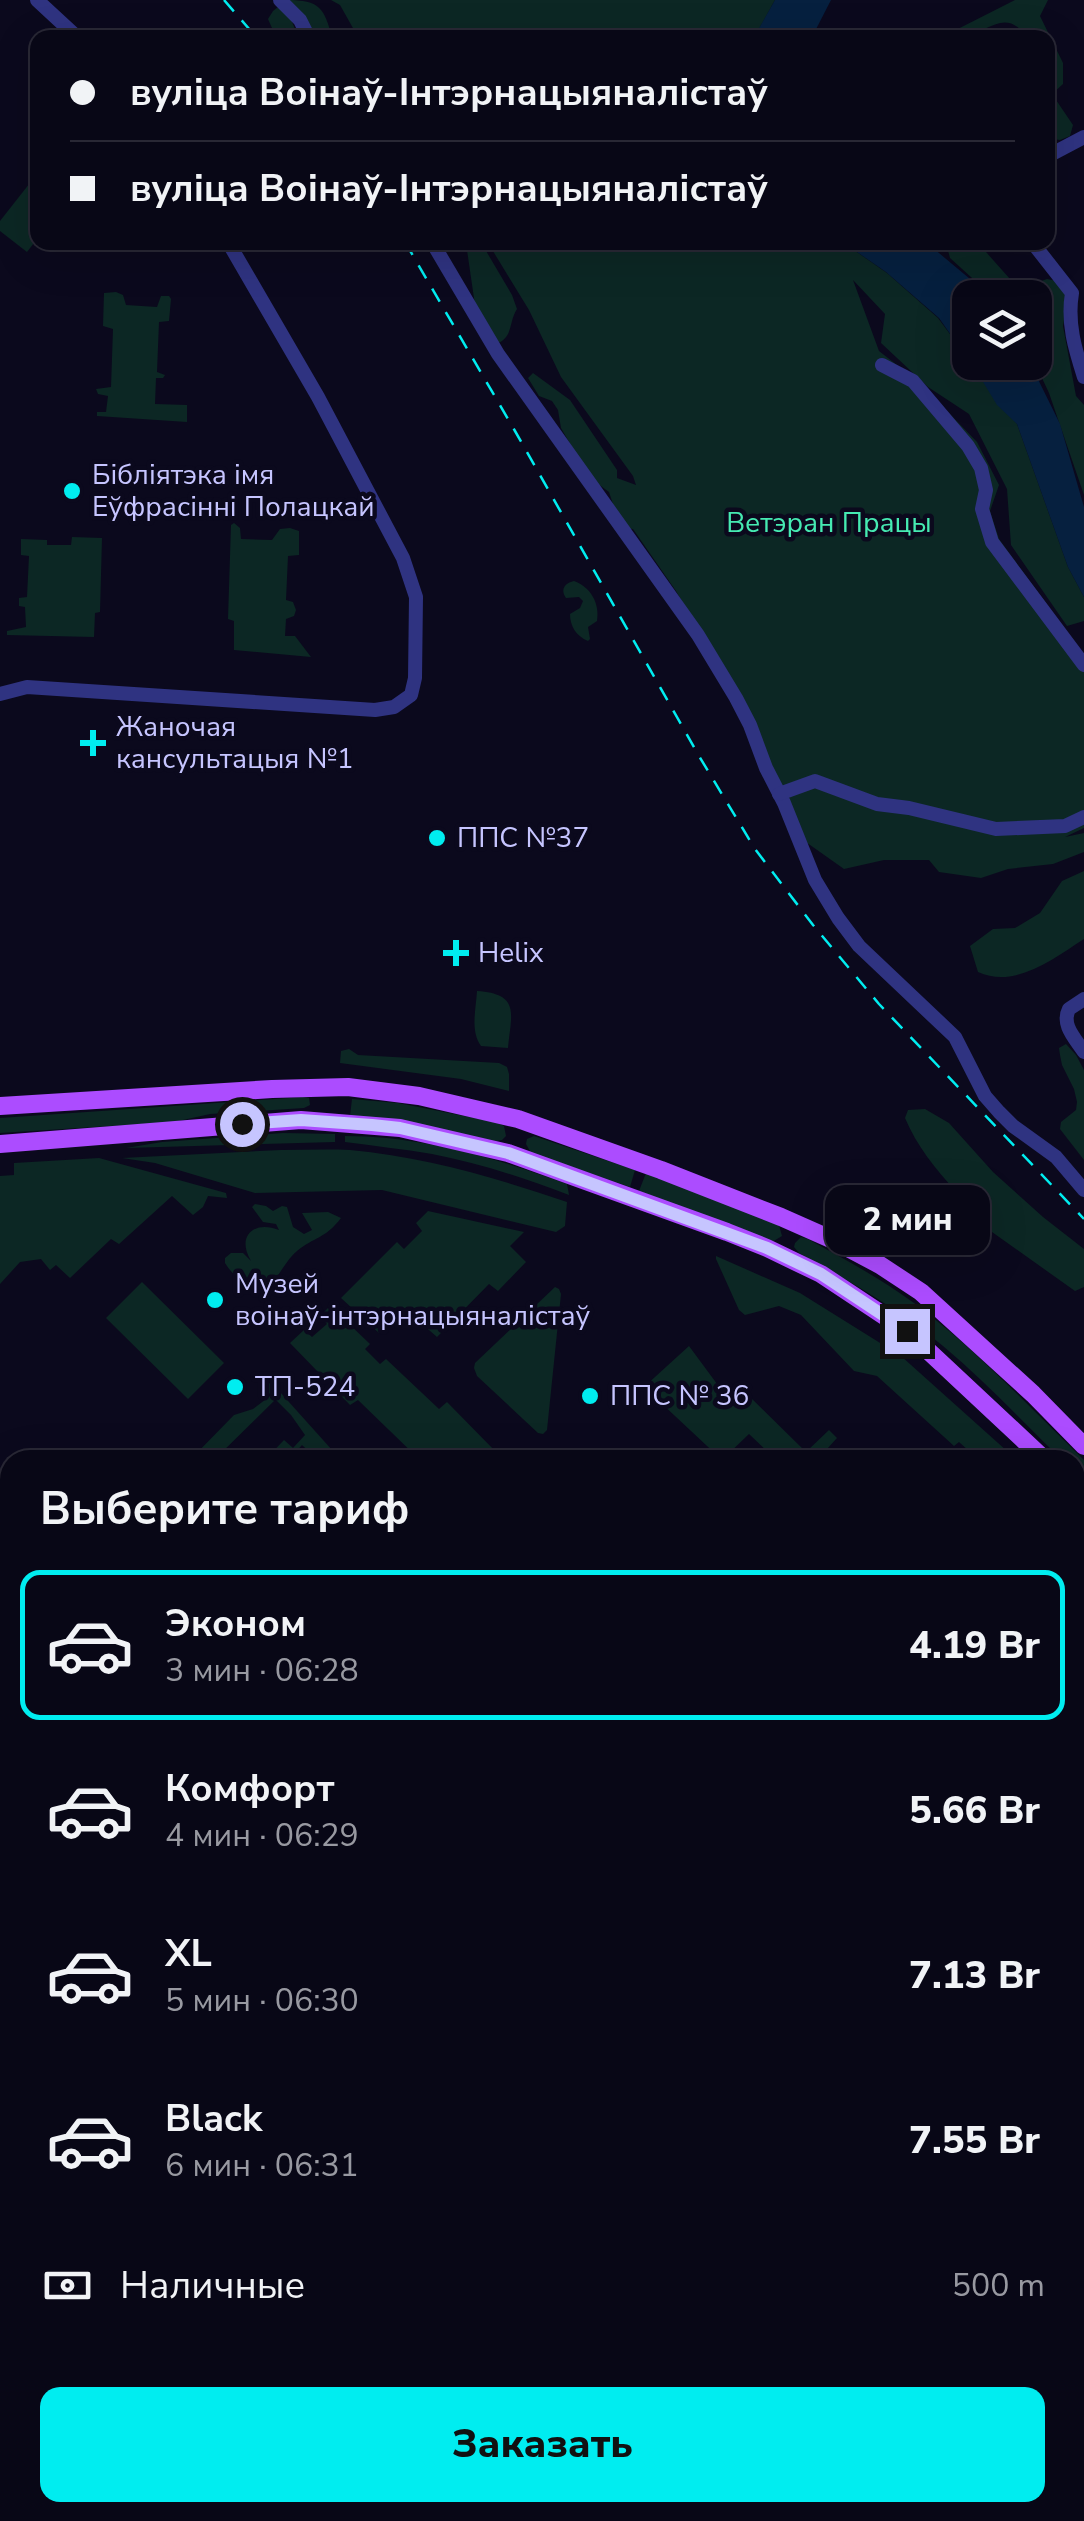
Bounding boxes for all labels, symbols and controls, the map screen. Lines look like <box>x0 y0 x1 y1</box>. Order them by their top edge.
text: вуліца Воінаў-Інтэрнацыяналістаў <box>130 67 768 118</box>
text: вуліца Воінаў-Інтэрнацыяналістаў <box>130 163 768 214</box>
map controls <box>952 280 1052 380</box>
button: layers <box>952 280 1052 380</box>
place label: Бібліятэка імя Еўфрасінні Полацкай <box>92 456 375 526</box>
marker: Бібліятэка імя Еўфрасінні Полацкай <box>61 480 83 502</box>
park label: Ветэран Працы <box>726 504 932 542</box>
place label: Жаночая кансультацыя №1 <box>116 708 354 778</box>
marker: Жаночая кансультацыя №1 <box>80 730 106 756</box>
place label: ППС №37 <box>457 819 589 857</box>
marker: ППС №37 <box>426 827 448 849</box>
place label: Helix <box>478 934 544 972</box>
marker: Helix <box>443 940 469 966</box>
route start <box>220 1102 265 1147</box>
callout: 2 мин <box>824 1186 990 1256</box>
text: 2 мин <box>862 1198 953 1241</box>
place label: Музей воінаў-інтэрнацыяналістаў <box>235 1265 591 1335</box>
marker: Музей воінаў-інтэрнацыяналістаў <box>204 1289 226 1311</box>
route end <box>885 1309 930 1354</box>
place label: ТП-524 <box>255 1368 355 1406</box>
marker: ТП-524 <box>224 1376 246 1398</box>
place label: ППС № 36 <box>610 1377 749 1415</box>
marker: ППС № 36 <box>579 1385 601 1407</box>
text: Выберите тариф <box>40 1479 410 1540</box>
text: Эконом <box>165 1598 306 1649</box>
icon: car <box>45 1600 135 1690</box>
text: 4.19 Br <box>909 1620 1040 1671</box>
text: 3 мин · 06:28 <box>165 1649 359 1692</box>
text: Комфорт <box>165 1763 334 1814</box>
icon: car <box>45 1765 135 1855</box>
text: 5.66 Br <box>909 1785 1040 1836</box>
text: 4 мин · 06:29 <box>165 1814 359 1857</box>
text: XL <box>165 1928 212 1979</box>
icon: car <box>45 1930 135 2020</box>
text: 7.13 Br <box>909 1950 1040 2001</box>
text: 5 мин · 06:30 <box>165 1979 359 2022</box>
text: Black <box>165 2093 262 2144</box>
icon: car <box>45 2095 135 2185</box>
text: 7.55 Br <box>909 2115 1040 2166</box>
text: 6 мин · 06:31 <box>165 2144 359 2187</box>
icon: cash <box>40 2258 95 2313</box>
text: Наличные <box>120 2260 305 2311</box>
text: 500 m <box>952 2264 1045 2307</box>
button: Заказать <box>40 2387 1045 2502</box>

